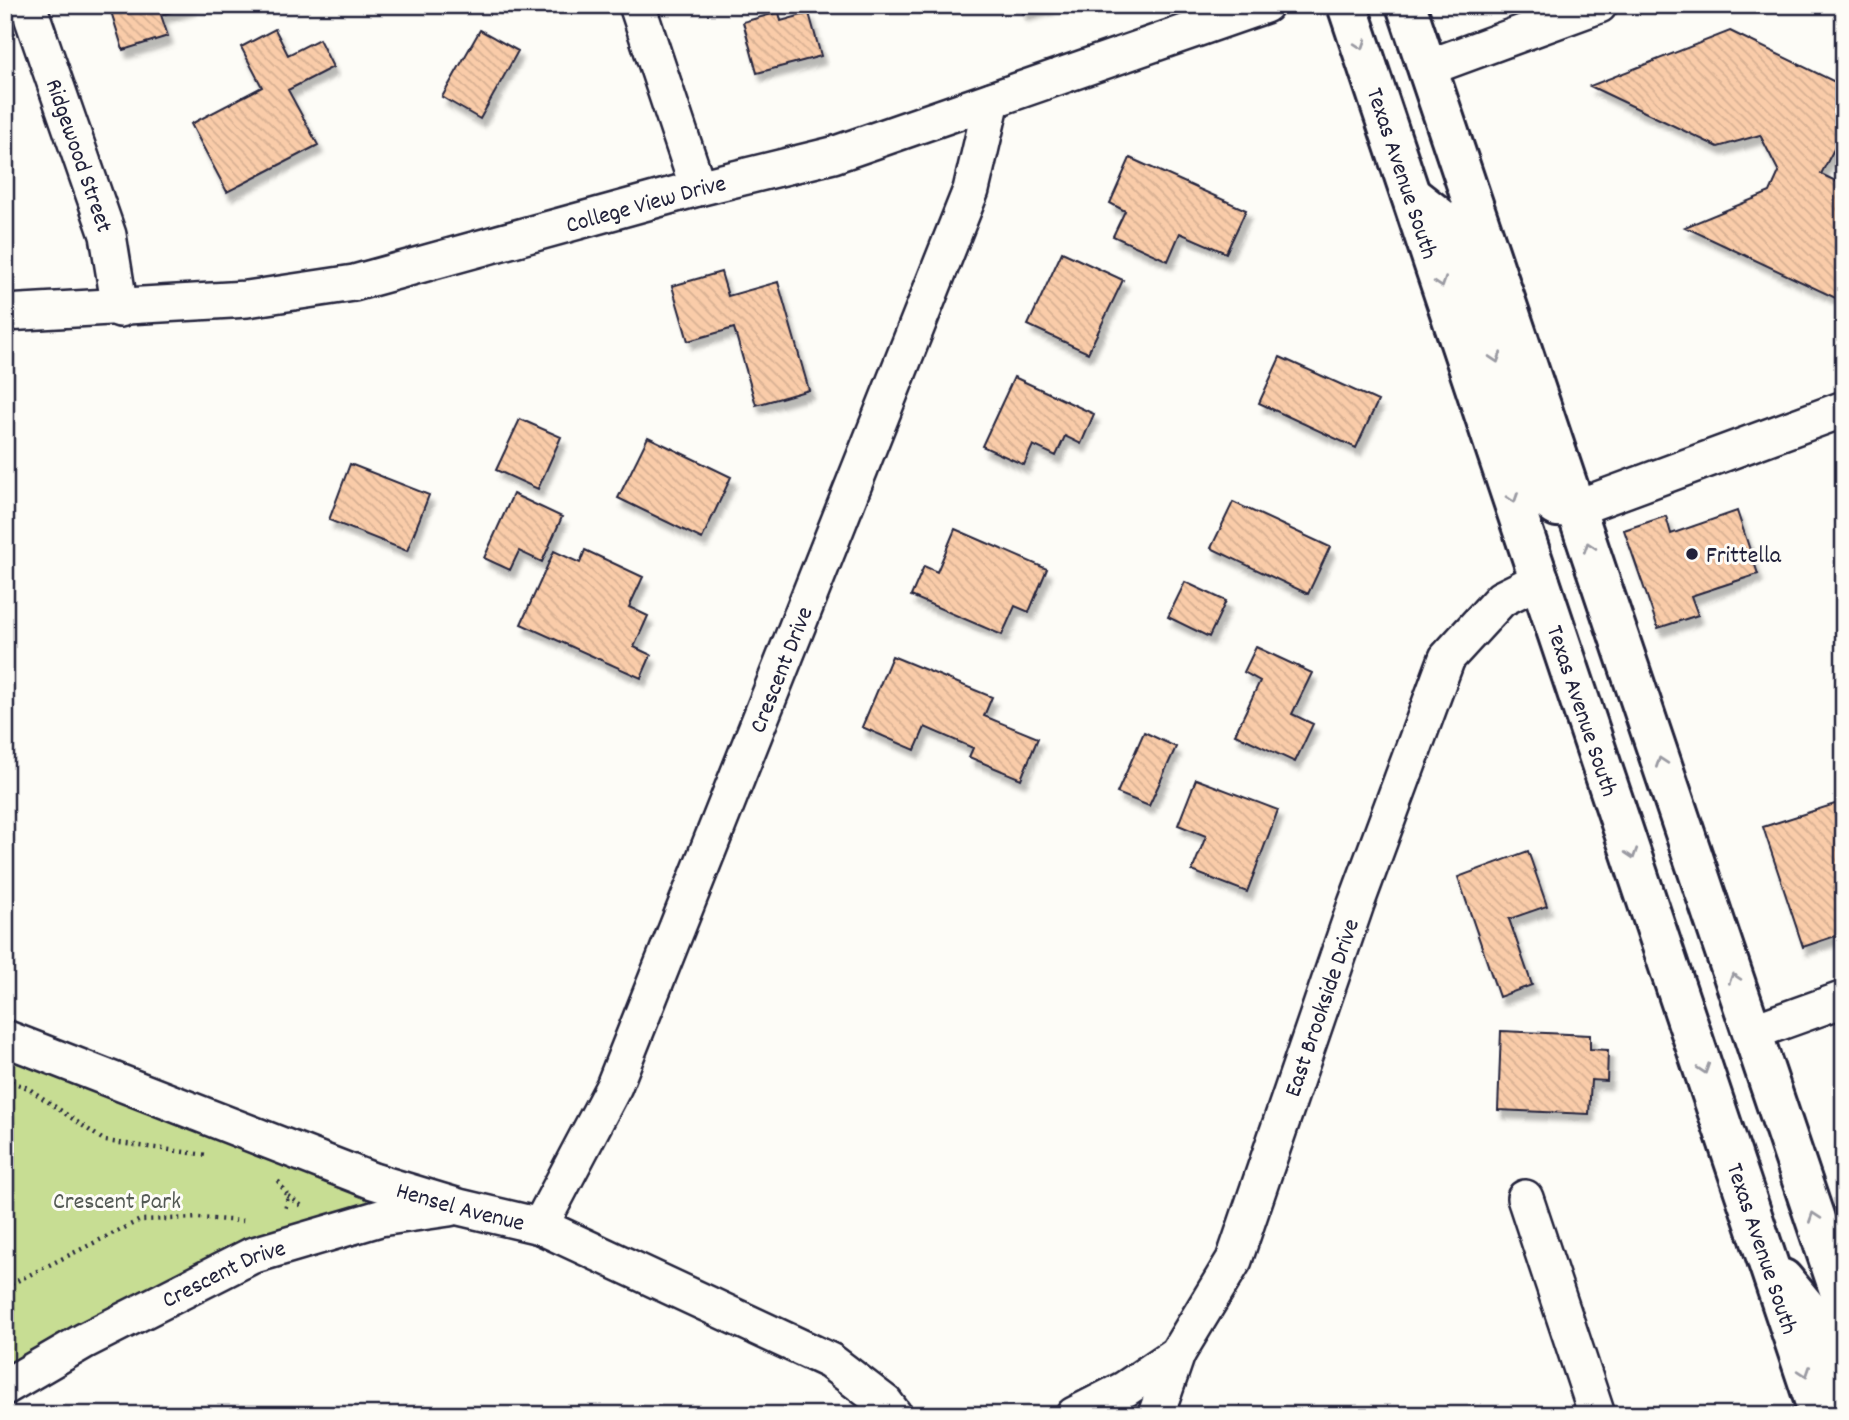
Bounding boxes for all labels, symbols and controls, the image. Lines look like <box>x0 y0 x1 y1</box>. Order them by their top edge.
one-way arrow <box>1353 38 1367 50</box>
street label: Ridgewood Street <box>35 75 120 238</box>
street label: Texas Avenue South <box>1356 84 1445 264</box>
street label: College View Drive <box>562 168 730 244</box>
one-way arrow <box>1433 276 1447 288</box>
one-way arrow <box>1488 352 1502 364</box>
one-way arrow <box>1505 492 1519 504</box>
place label: Frittella <box>1706 540 1782 574</box>
one-way arrow <box>1583 541 1597 553</box>
marker: Frittella <box>1684 546 1700 562</box>
street label: Crescent Drive <box>742 602 823 739</box>
street label: Texas Avenue South <box>1536 621 1625 802</box>
one-way arrow <box>1655 757 1669 769</box>
one-way arrow <box>1624 847 1638 859</box>
street label: East Brookside Drive <box>1277 915 1370 1102</box>
one-way arrow <box>1727 972 1742 984</box>
one-way arrow <box>1696 1063 1710 1075</box>
street label: Texas Avenue South <box>1716 1159 1805 1339</box>
street label: Hensel Avenue <box>392 1175 528 1242</box>
park label: Crescent Park <box>53 1186 181 1220</box>
one-way arrow <box>1808 1211 1822 1223</box>
street label: Crescent Drive <box>157 1233 290 1319</box>
one-way arrow <box>1797 1366 1811 1378</box>

